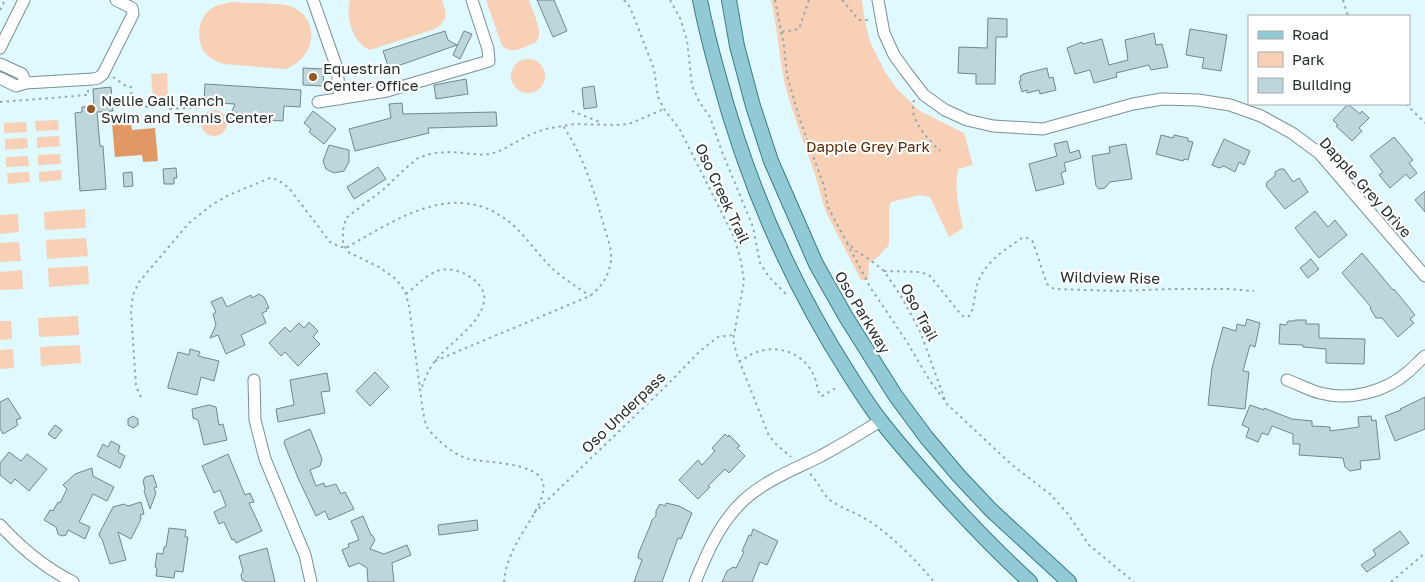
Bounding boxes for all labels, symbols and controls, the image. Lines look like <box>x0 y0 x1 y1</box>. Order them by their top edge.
legend <box>1248 15 1410 105</box>
text: Road <box>1292 25 1329 43</box>
text: Park <box>1292 50 1325 68</box>
place label: Equestrian Center Office <box>323 59 419 94</box>
marker: Equestrian Center Office <box>307 71 319 83</box>
text: Building <box>1292 75 1352 93</box>
place label: Nellie Gail Ranch Swim and Tennis Center <box>101 91 274 126</box>
marker: Nellie Gail Ranch Swim and Tennis Center <box>85 103 97 115</box>
street label: Dapple Grey Drive <box>1316 133 1416 241</box>
park label: Dapple Grey Park <box>806 137 930 155</box>
street label: Oso Creek Trail <box>692 140 754 246</box>
street label: Wildview Rise <box>1060 267 1160 287</box>
street label: Oso Parkway <box>831 268 895 357</box>
street label: Oso Trail <box>897 280 943 344</box>
street label: Oso Underpass <box>577 368 669 456</box>

